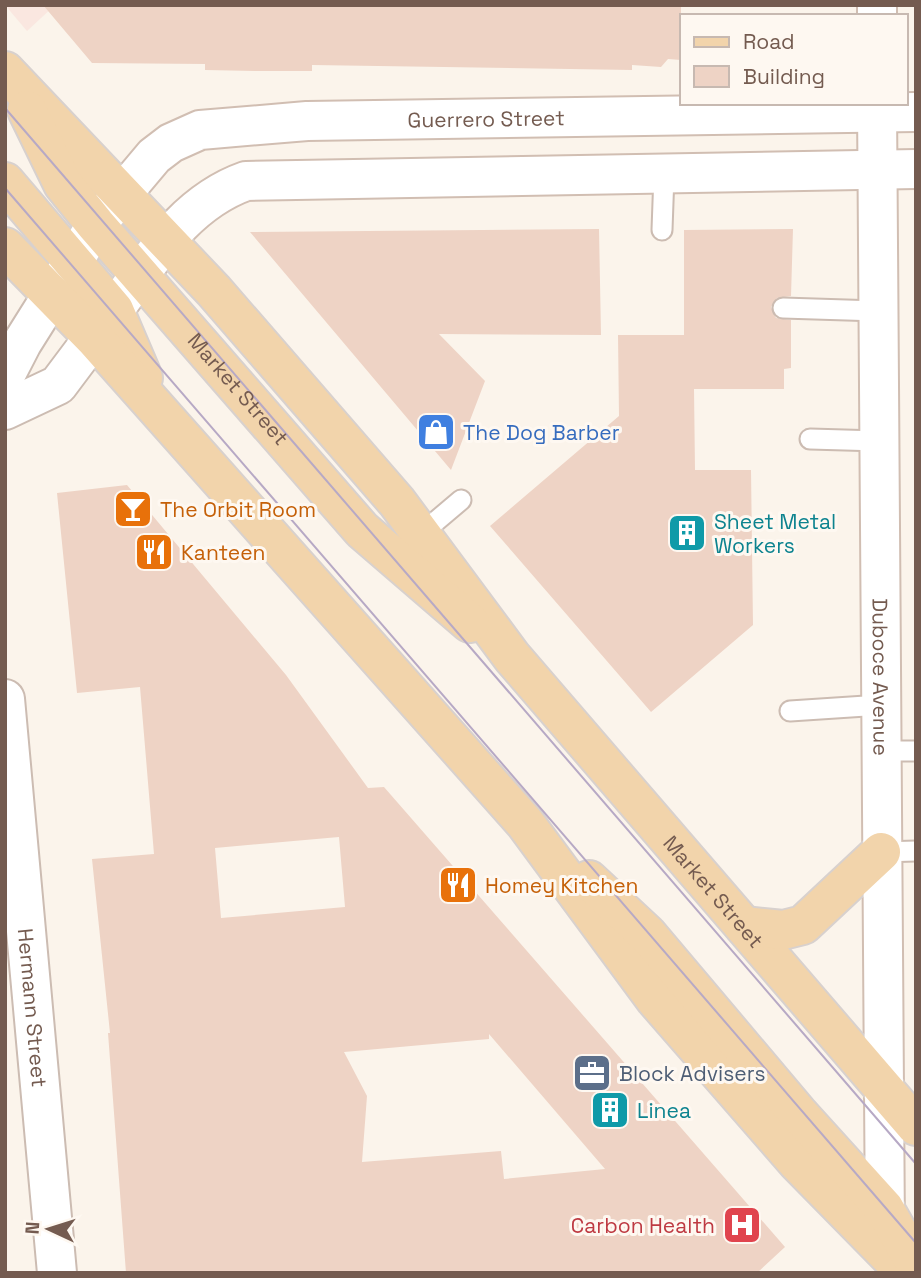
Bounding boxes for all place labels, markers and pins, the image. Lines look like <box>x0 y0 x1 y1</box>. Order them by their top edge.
shop icon: The Dog Barber <box>415 411 457 453</box>
place label: The Dog Barber <box>463 419 620 446</box>
bar icon: The Orbit Room <box>112 488 154 530</box>
place label: The Orbit Room <box>160 496 316 523</box>
place label: Sheet Metal Workers <box>714 508 836 559</box>
building icon: Sheet Metal Workers <box>666 512 708 554</box>
restaurant icon: Kanteen <box>133 531 175 573</box>
place label: Kanteen <box>181 539 265 566</box>
restaurant icon: Homey Kitchen <box>437 864 479 906</box>
place label: Homey Kitchen <box>485 872 638 899</box>
office icon: Block Advisers <box>571 1052 613 1094</box>
place label: Block Advisers <box>619 1060 765 1087</box>
building icon: Linea <box>589 1089 631 1131</box>
place label: Linea <box>637 1097 691 1124</box>
hospital icon: Carbon Health <box>721 1204 763 1246</box>
place label: Carbon Health <box>571 1212 715 1239</box>

